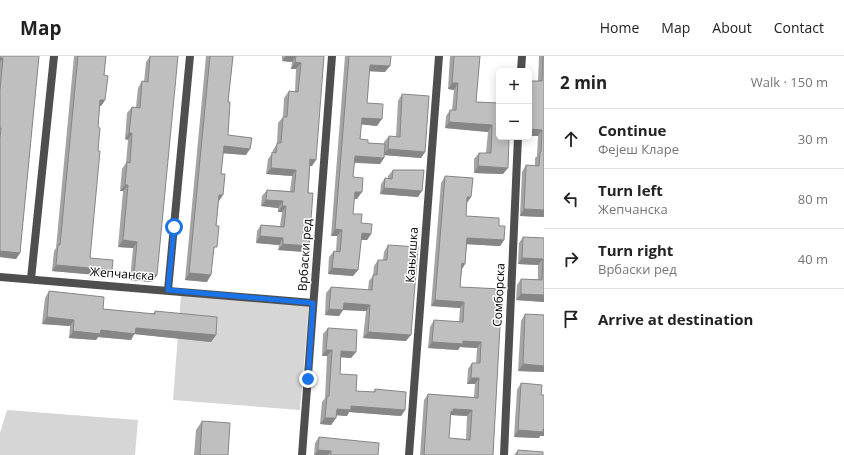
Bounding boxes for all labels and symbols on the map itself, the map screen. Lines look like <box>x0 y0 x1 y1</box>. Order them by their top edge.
route start <box>165 218 183 236</box>
street label: Врбаски ред <box>293 218 316 292</box>
street label: Кањишка <box>401 227 422 283</box>
street label: Жепчанска <box>89 263 155 284</box>
street label: Сомборска <box>488 263 509 327</box>
route end <box>299 370 317 388</box>

